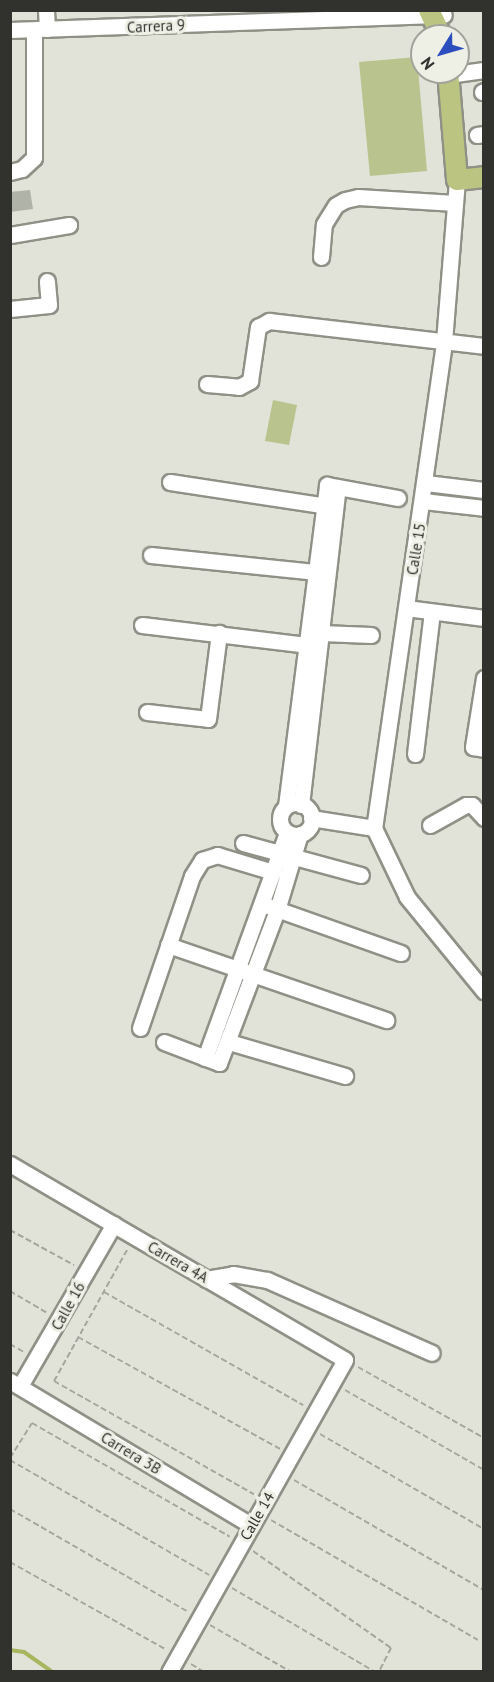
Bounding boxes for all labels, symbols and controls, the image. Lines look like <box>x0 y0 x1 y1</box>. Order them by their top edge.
street label: Carrera 9 <box>126 15 186 37</box>
north arrow <box>410 24 470 84</box>
text: N <box>416 53 438 74</box>
street label: Calle 15 <box>403 522 429 576</box>
street label: Carrera 4A <box>144 1237 212 1287</box>
street label: Calle 16 <box>47 1279 89 1333</box>
street label: Carrera 3B <box>98 1428 164 1478</box>
street label: Calle 14 <box>236 1489 278 1543</box>

